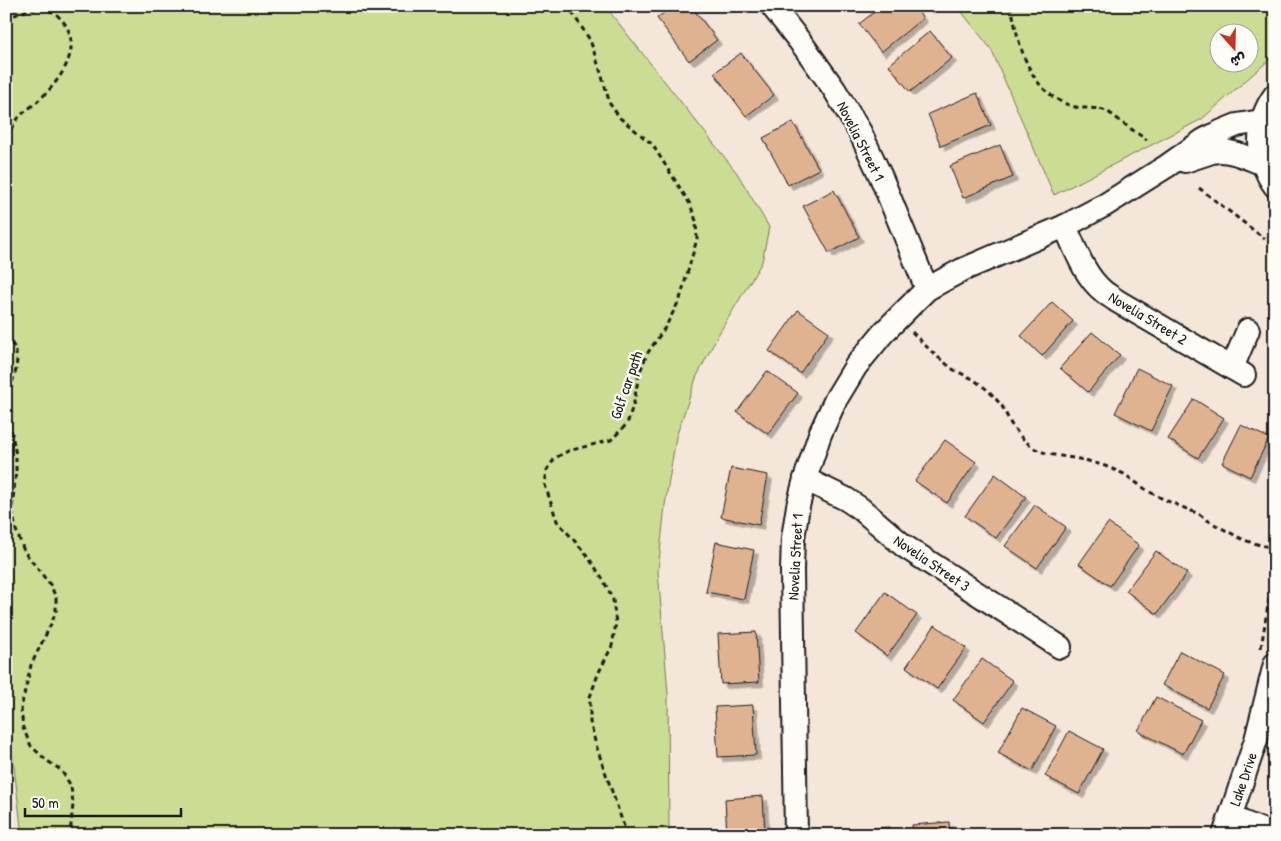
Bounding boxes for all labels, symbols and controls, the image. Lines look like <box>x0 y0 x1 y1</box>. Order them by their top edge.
north arrow <box>1208 22 1258 72</box>
text: ش <box>1228 49 1249 72</box>
street label: Novelia Street 1 <box>832 98 890 184</box>
street label: Novelia Street 2 <box>1105 286 1191 350</box>
street label: Golf car path <box>605 348 647 422</box>
street label: Novelia Street 1 <box>782 513 808 601</box>
street label: Novelia Street 3 <box>890 530 974 596</box>
street label: Lake Drive <box>1224 749 1262 809</box>
scale bar <box>25 786 181 818</box>
text: 50 m <box>32 792 59 813</box>

